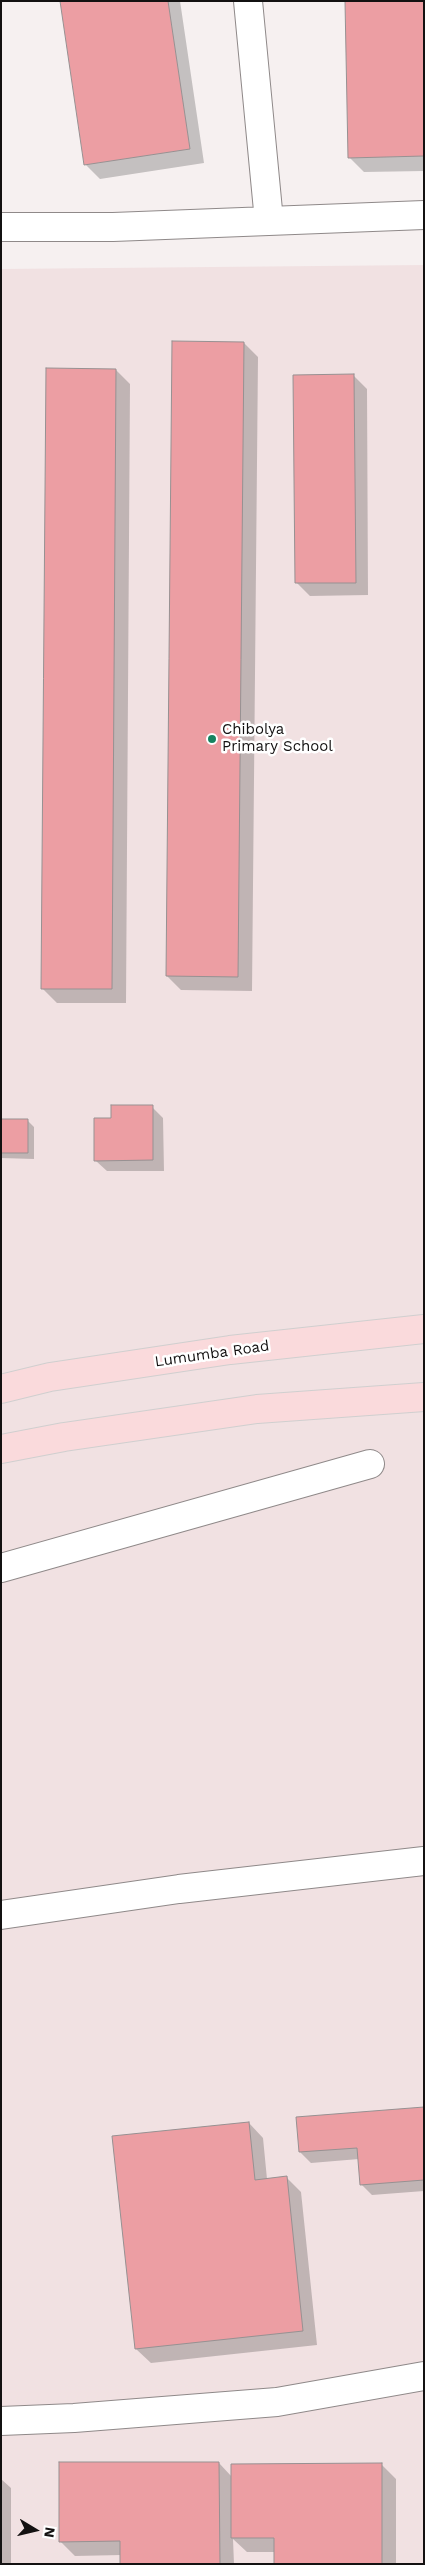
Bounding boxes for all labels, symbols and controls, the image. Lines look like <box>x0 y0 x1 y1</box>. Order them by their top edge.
place label: Chibolya Primary School <box>222 721 333 756</box>
marker: Chibolya Primary School <box>206 733 218 745</box>
street label: Lumumba Road <box>154 1337 270 1371</box>
north arrow <box>10 2505 60 2555</box>
text: N <box>41 2526 59 2539</box>

